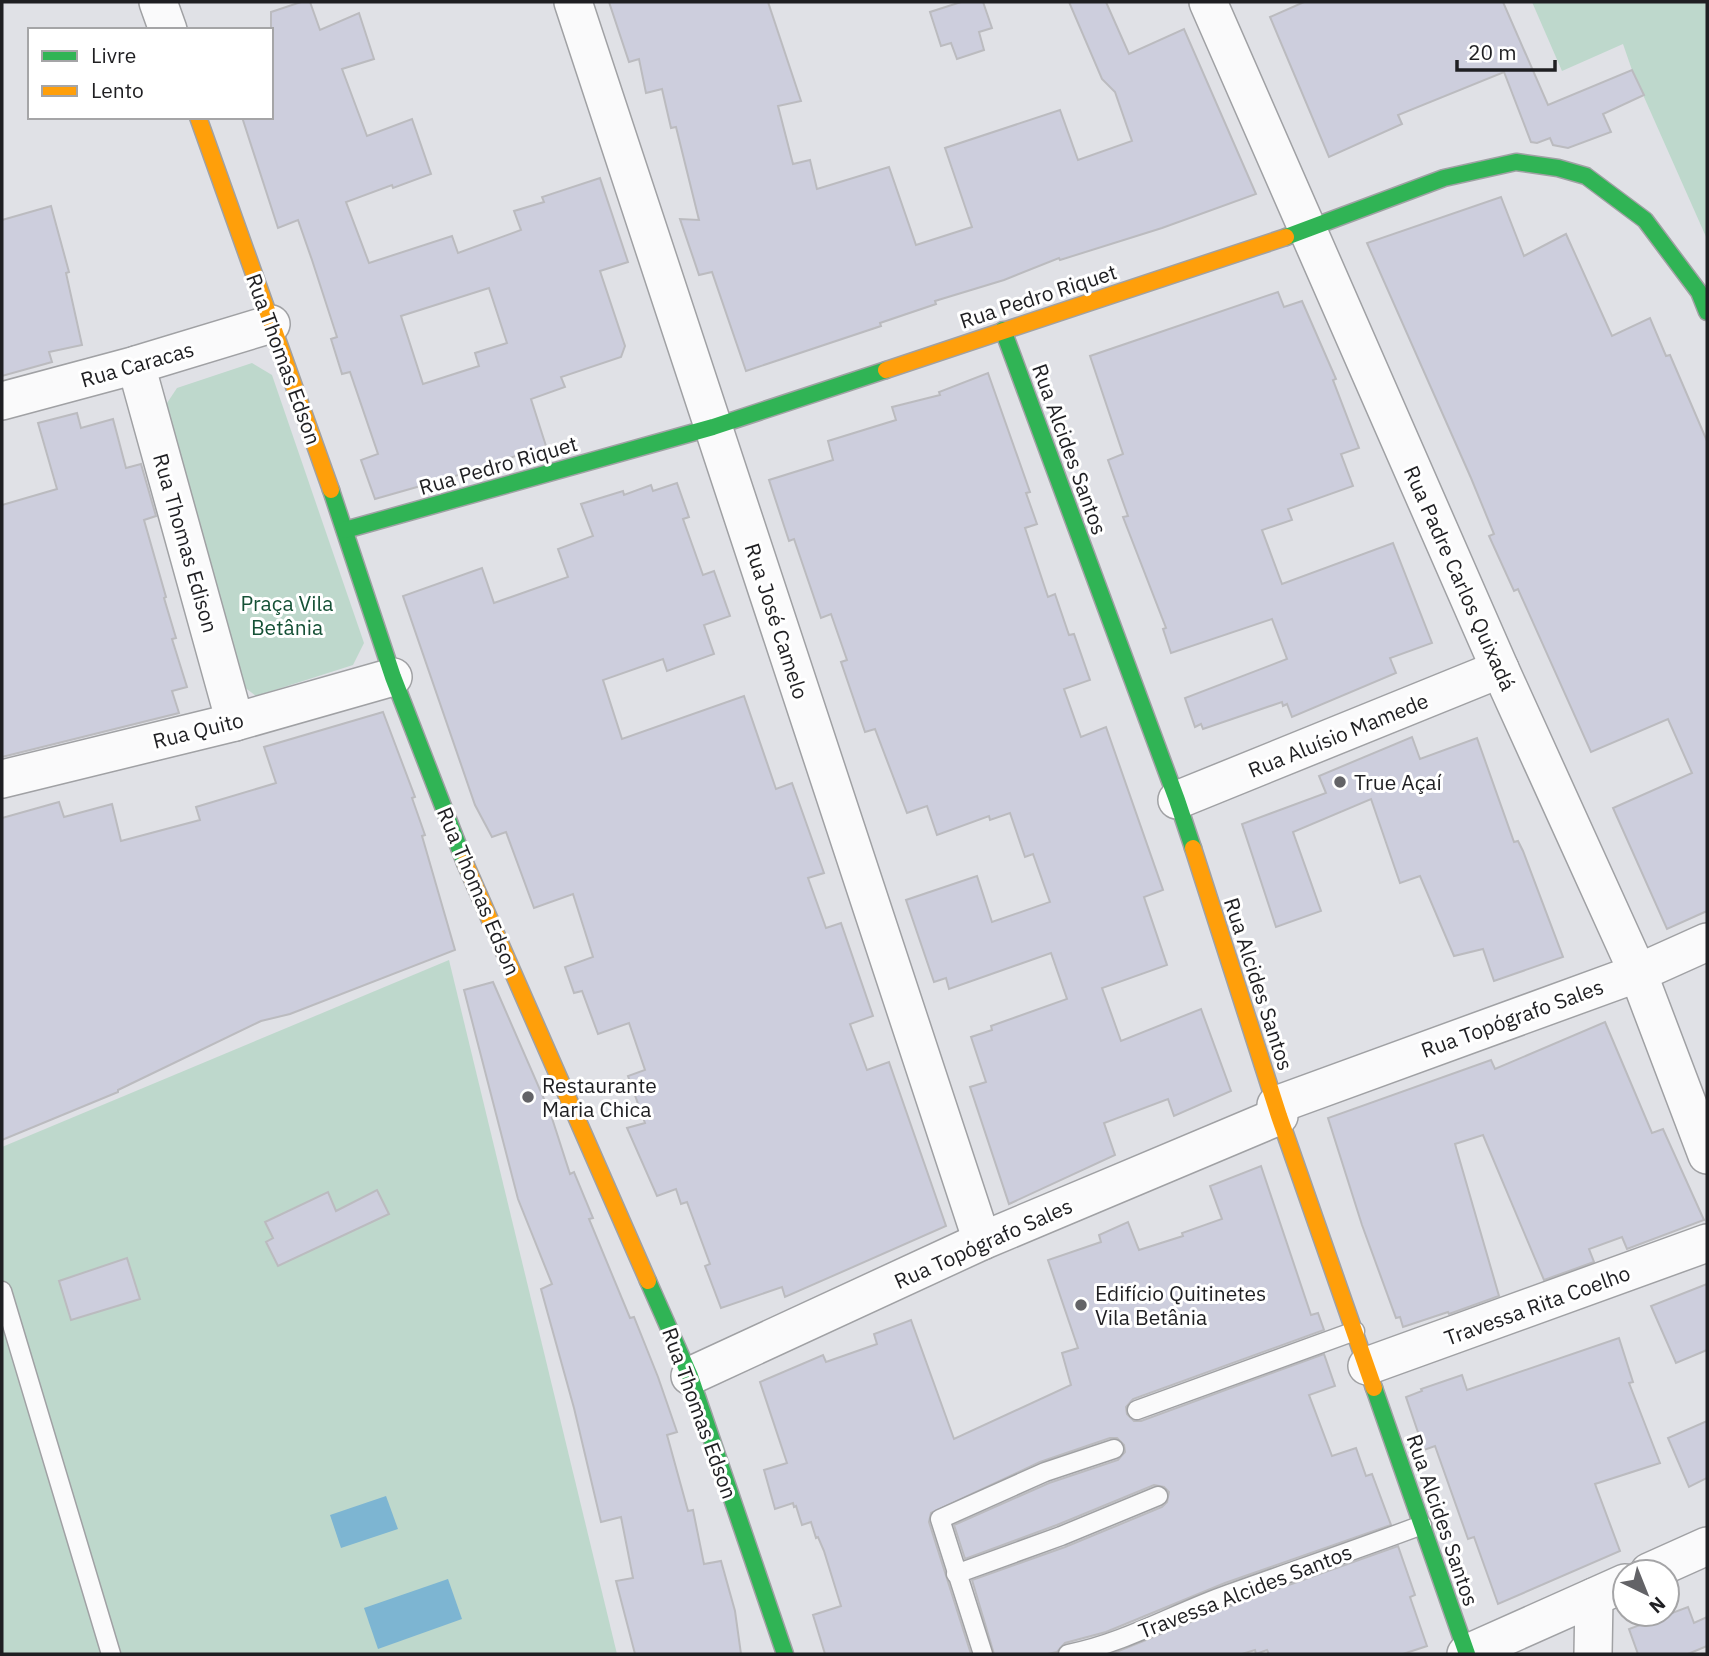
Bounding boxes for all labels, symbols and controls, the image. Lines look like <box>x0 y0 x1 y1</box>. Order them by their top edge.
legend <box>28 28 273 119</box>
scale bar <box>1457 28 1555 72</box>
text: 20 m <box>1468 38 1517 66</box>
text: Livre <box>91 41 136 69</box>
text: Lento <box>91 76 144 104</box>
street label: Rua Pedro Riquet <box>956 257 1120 335</box>
street label: Rua Thomas Edson <box>240 270 328 448</box>
street label: Rua Caracas <box>77 334 197 394</box>
street label: Rua Alcides Santos <box>1026 360 1114 538</box>
street label: Rua Pedro Riquet <box>416 429 580 501</box>
street label: Rua Thomas Edison <box>147 450 225 636</box>
street label: Rua Padre Carlos Quixadá <box>1398 461 1522 695</box>
street label: Rua José Camelo <box>739 539 815 703</box>
park label: Praça Vila Betânia <box>240 589 334 641</box>
street label: Rua Aluísio Mamede <box>1244 686 1432 784</box>
street label: Rua Quito <box>150 705 246 755</box>
place label: True Açaí <box>1354 768 1442 796</box>
marker: True Açaí <box>1332 774 1348 790</box>
street label: Rua Thomas Edson <box>431 803 527 979</box>
street label: Rua Alcides Santos <box>1218 894 1300 1074</box>
street label: Rua Topógrafo Sales <box>1417 972 1607 1064</box>
place label: Restaurante Maria Chica <box>542 1071 657 1123</box>
marker: Restaurante Maria Chica <box>520 1089 536 1105</box>
street label: Rua Topógrafo Sales <box>890 1191 1076 1295</box>
street label: Travessa Rita Coelho <box>1440 1258 1634 1352</box>
place label: Edifício Quitinetes Vila Betânia <box>1095 1279 1266 1331</box>
marker: Edifício Quitinetes Vila Betânia <box>1073 1297 1089 1313</box>
street label: Rua Thomas Edson <box>656 1324 744 1502</box>
street label: Rua Alcides Santos <box>1400 1430 1486 1610</box>
street label: Travessa Alcides Santos <box>1134 1537 1356 1645</box>
north arrow <box>1611 1558 1681 1628</box>
text: N <box>1644 1592 1671 1619</box>

